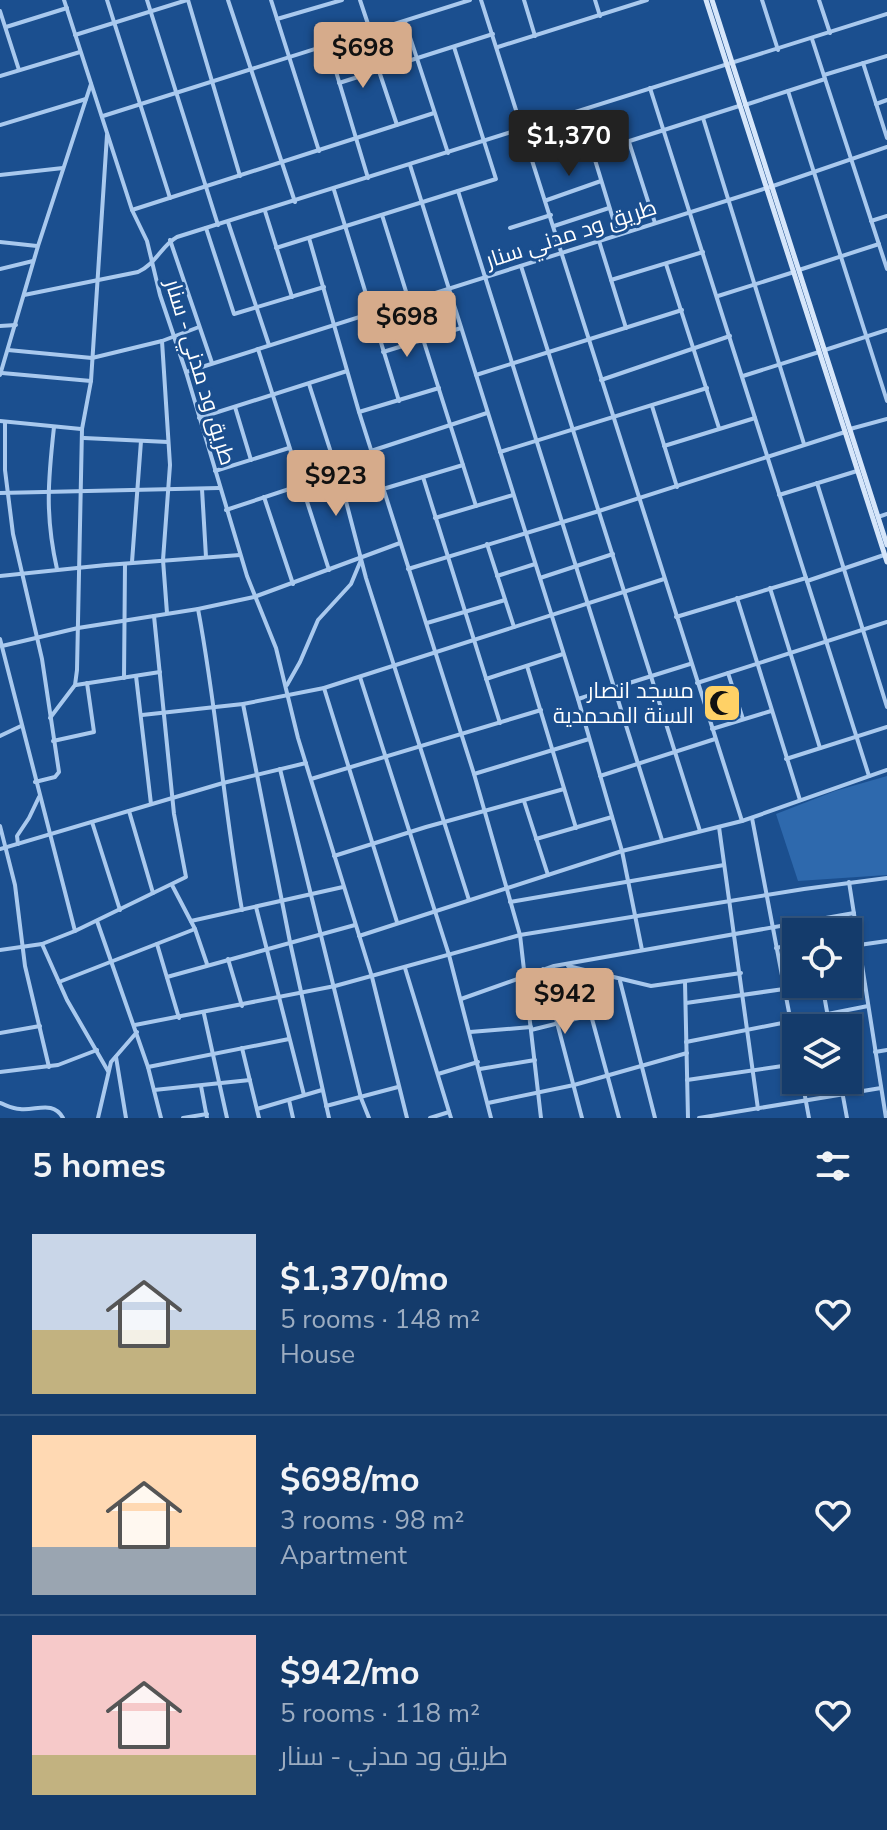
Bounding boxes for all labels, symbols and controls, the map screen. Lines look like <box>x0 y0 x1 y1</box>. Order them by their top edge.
pin: $698 <box>316 22 410 90</box>
text: $698 <box>332 30 394 65</box>
pin: $1,370 <box>504 110 634 178</box>
text: $1,370 <box>527 118 611 153</box>
street label: طريق ود مدني سنار <box>480 192 661 277</box>
street label: طريق ود مدني - سنار <box>156 274 243 469</box>
pin: $698 <box>360 291 454 359</box>
text: $698 <box>376 299 438 334</box>
pin: $923 <box>289 450 383 518</box>
text: $923 <box>305 458 367 493</box>
place label: مسجد انصار السنة المحمدية <box>553 676 694 731</box>
mosque icon: مسجد انصار السنة المحمدية <box>701 682 743 724</box>
map controls <box>782 918 862 1094</box>
button: locate <box>782 918 862 998</box>
pin: $942 <box>518 968 612 1036</box>
text: $942 <box>534 976 596 1011</box>
button: layers <box>782 1014 862 1094</box>
text: 5 homes <box>32 1143 166 1189</box>
icon: filters <box>811 1144 855 1188</box>
text: $1,370/mo <box>280 1256 448 1302</box>
icon: home <box>96 1266 192 1362</box>
icon: heart <box>811 1292 855 1336</box>
text: 5 rooms · 148 m² <box>280 1302 480 1337</box>
text: House <box>280 1337 355 1372</box>
text: $698/mo <box>280 1457 420 1503</box>
icon: home <box>96 1467 192 1563</box>
icon: heart <box>811 1493 855 1537</box>
text: 3 rooms · 98 m² <box>280 1503 464 1538</box>
text: Apartment <box>280 1538 407 1573</box>
text: $942/mo <box>280 1650 420 1696</box>
icon: home <box>96 1667 192 1763</box>
icon: heart <box>811 1693 855 1737</box>
text: 5 rooms · 118 m² <box>280 1696 480 1731</box>
text: طريق ود مدني - سنار <box>280 1739 508 1774</box>

